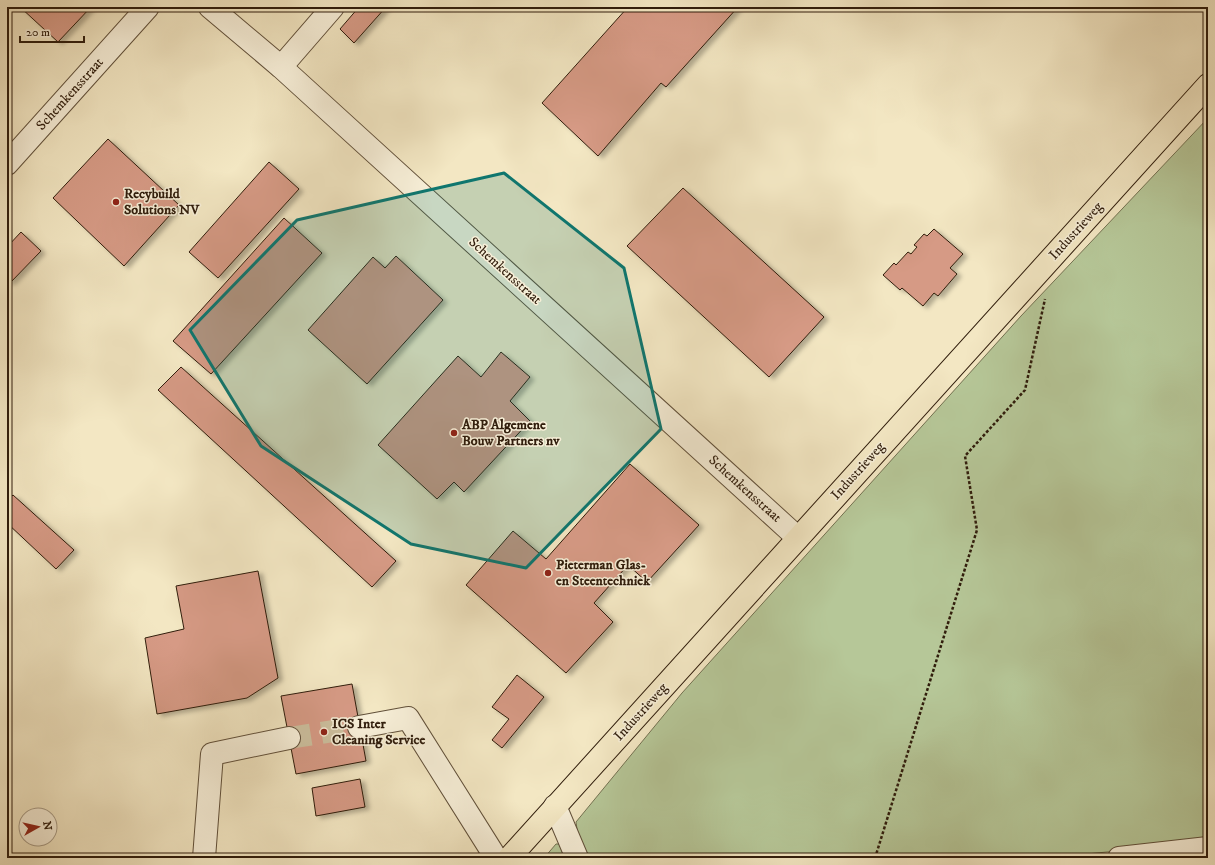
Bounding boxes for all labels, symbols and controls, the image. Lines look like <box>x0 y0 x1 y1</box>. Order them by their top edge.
scale bar <box>20 18 84 44</box>
text: 20 m <box>26 25 50 40</box>
street label: Schemkensstraat <box>32 53 108 134</box>
place label: Recybuild Solutions NV <box>124 185 200 219</box>
marker: Recybuild Solutions NV <box>111 197 121 207</box>
street label: Industrieweg <box>1045 198 1107 264</box>
street label: Schemkensstraat <box>465 233 546 309</box>
place label: ABP Algemene Bouw Partners nv <box>461 416 560 450</box>
marker: ABP Algemene Bouw Partners nv <box>449 428 459 438</box>
street label: Industrieweg <box>827 438 889 504</box>
street label: Schemkensstraat <box>705 451 786 527</box>
place label: Pieterman Glas- en Steentechniek <box>556 556 651 590</box>
marker: Pieterman Glas- en Steentechniek <box>543 568 553 578</box>
street label: Industrieweg <box>610 679 672 745</box>
place label: ICS Inter Cleaning Service <box>332 715 426 749</box>
marker: ICS Inter Cleaning Service <box>319 727 329 737</box>
north arrow <box>18 807 58 847</box>
text: N <box>39 820 54 831</box>

